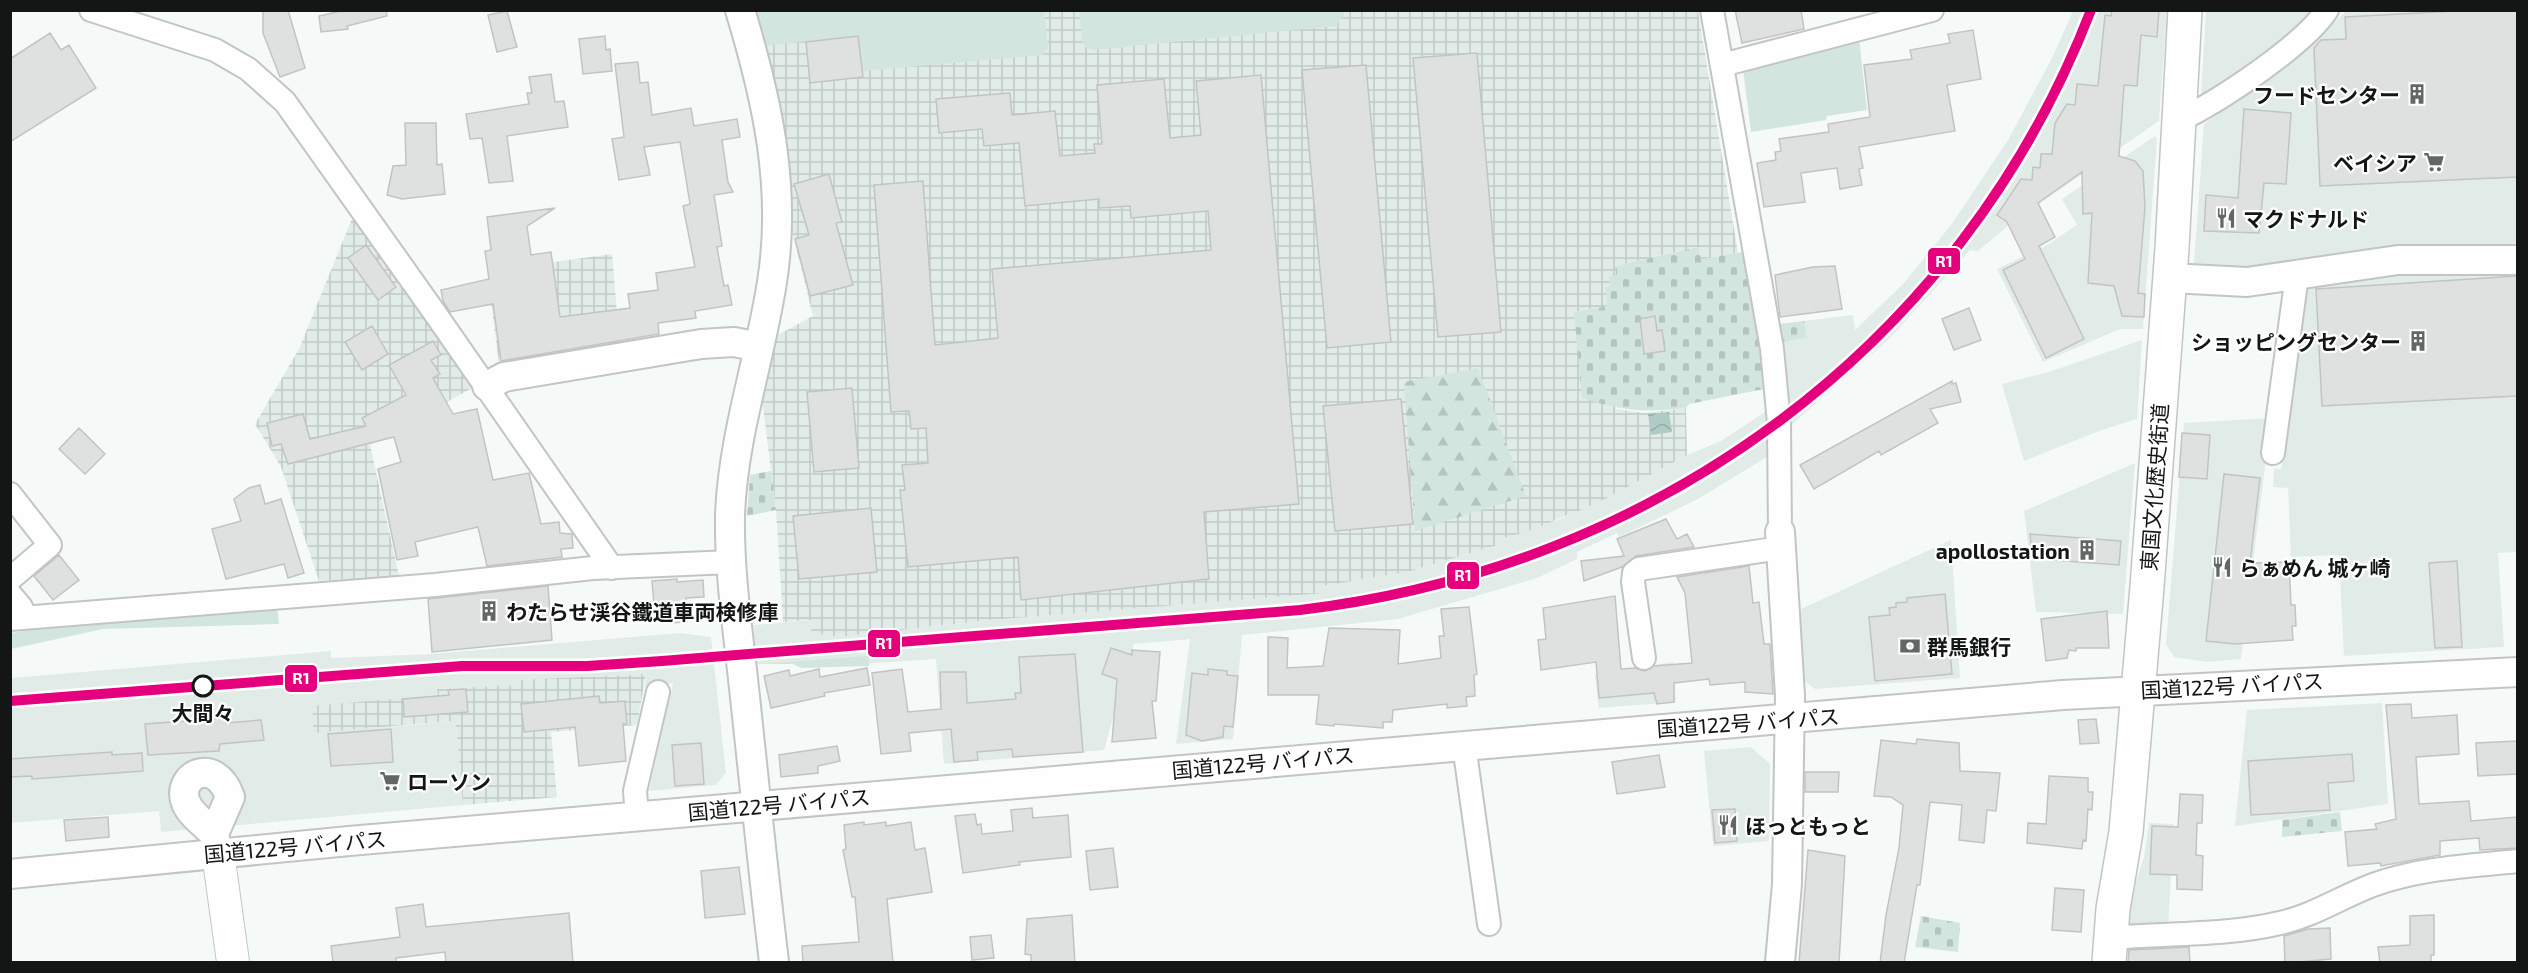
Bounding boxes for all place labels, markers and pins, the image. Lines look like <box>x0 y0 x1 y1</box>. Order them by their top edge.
place label: フードセンター <box>2253 82 2400 107</box>
building icon: フードセンター <box>2405 82 2429 106</box>
place label: ベイシア <box>2333 150 2417 175</box>
supermarket icon: ベイシア <box>2422 150 2446 174</box>
restaurant icon: マクドナルド <box>2214 206 2238 230</box>
place label: マクドナルド <box>2243 206 2369 231</box>
place label: ショッピングセンター <box>2191 329 2401 354</box>
building icon: ショッピングセンター <box>2406 329 2430 353</box>
place label: apollostation <box>1936 538 2070 563</box>
building icon: apollostation <box>2075 538 2099 562</box>
restaurant icon: らぁめん 城ヶ崎 <box>2210 555 2234 579</box>
place label: らぁめん 城ヶ崎 <box>2239 555 2391 580</box>
building icon: わたらせ渓谷鐵道車両検修庫 <box>477 599 501 623</box>
place label: わたらせ渓谷鐵道車両検修庫 <box>506 599 779 624</box>
bank icon: 群馬銀行 <box>1898 634 1922 658</box>
place label: 群馬銀行 <box>1927 634 2011 659</box>
marker: 大間々 <box>192 675 214 697</box>
place label: 大間々 <box>172 700 235 725</box>
supermarket icon: ローソン <box>378 769 402 793</box>
place label: ローソン <box>407 769 491 794</box>
restaurant icon: ほっともっと <box>1716 813 1740 837</box>
place label: ほっともっと <box>1745 813 1871 838</box>

